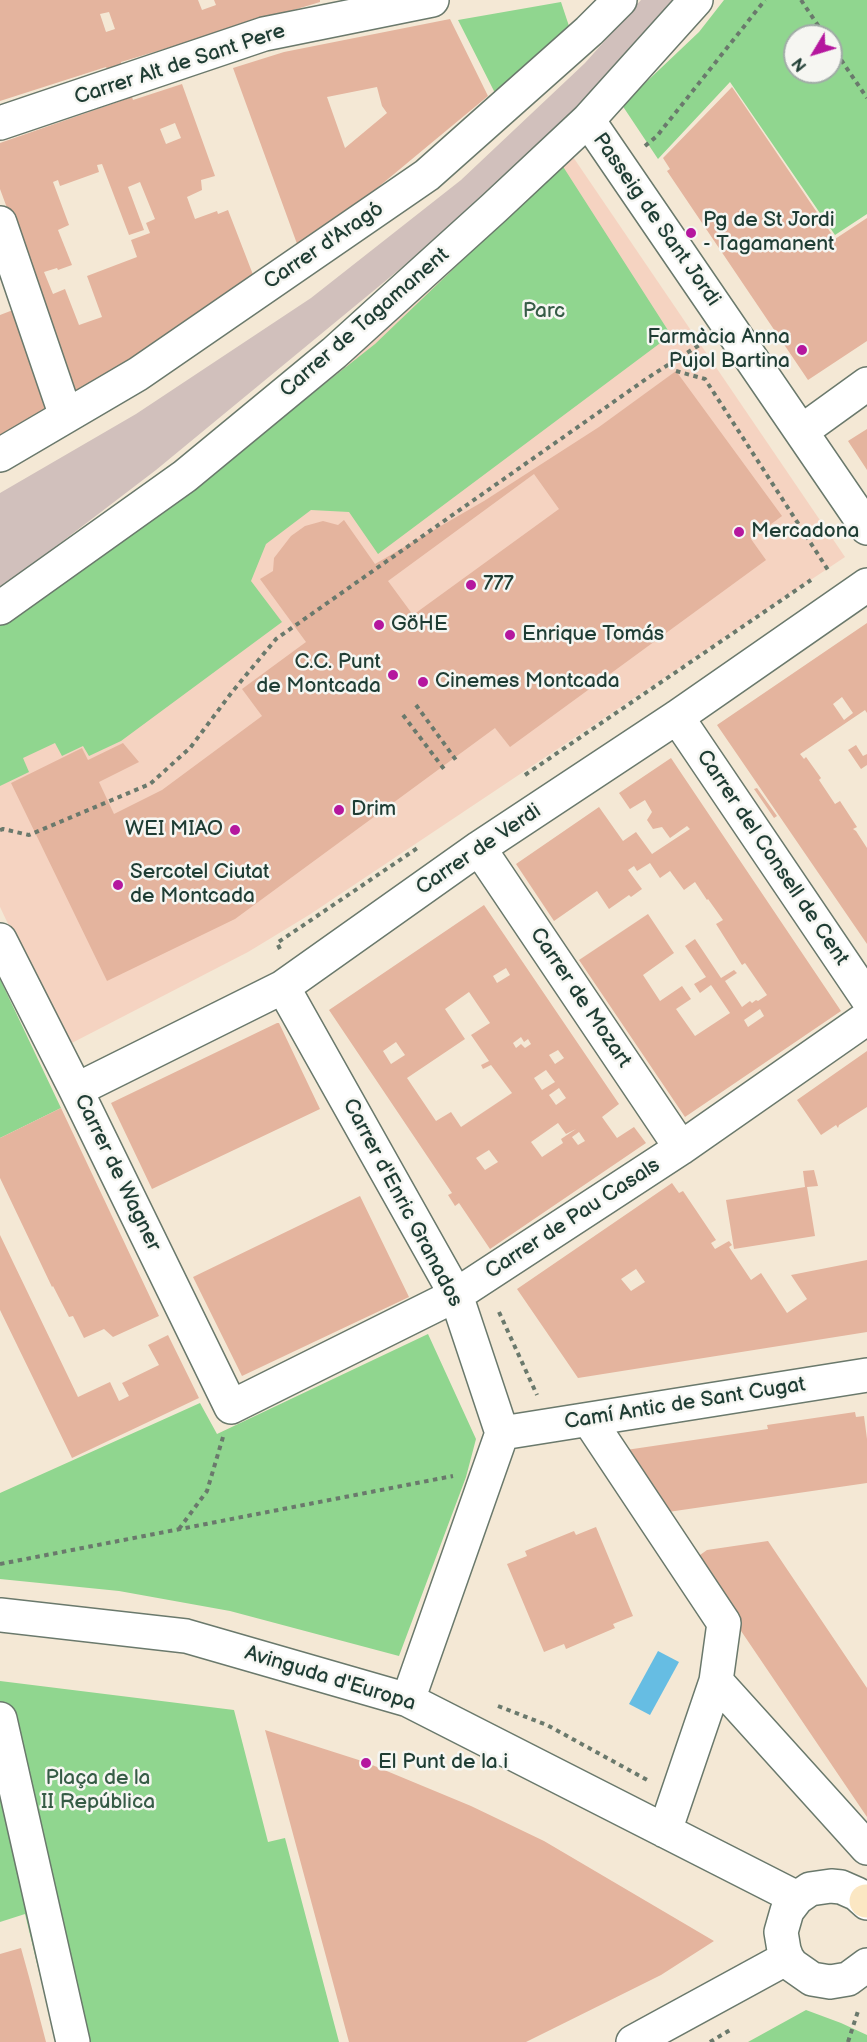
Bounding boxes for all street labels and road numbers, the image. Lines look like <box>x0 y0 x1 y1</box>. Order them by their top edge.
street label: Carrer Alt de Sant Pere <box>71 19 289 111</box>
street label: Passeig de Sant Jordi <box>587 129 725 311</box>
street label: Carrer d'Aragó <box>259 197 389 295</box>
street label: Carrer de Tagamanent <box>275 243 455 403</box>
street label: Carrer del Consell de Cent <box>690 745 854 971</box>
street label: Carrer de Verdi <box>412 799 546 901</box>
street label: Carrer de Mozart <box>524 923 636 1073</box>
street label: Carrer de Wagner <box>68 1091 166 1255</box>
street label: Carrer d'Enric Granados <box>336 1095 468 1311</box>
street label: Carrer de Pau Casals <box>481 1153 665 1285</box>
street label: Camí Antic de Sant Cugat <box>563 1373 807 1435</box>
street label: Avinguda d'Europa <box>242 1641 418 1717</box>

